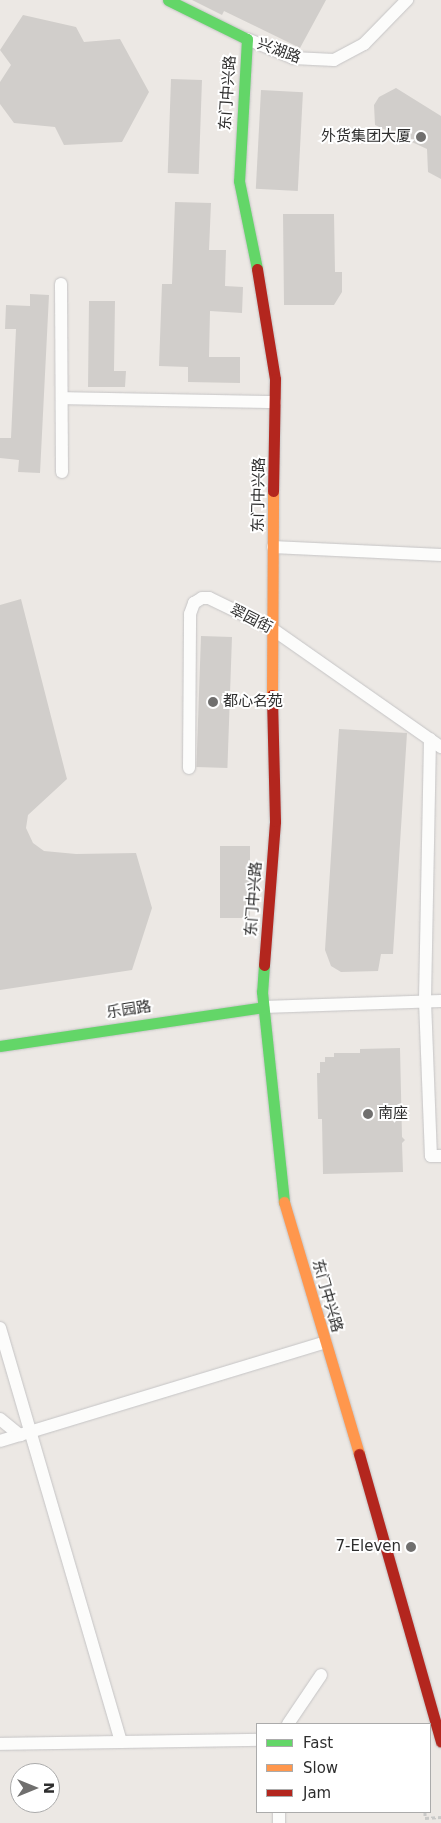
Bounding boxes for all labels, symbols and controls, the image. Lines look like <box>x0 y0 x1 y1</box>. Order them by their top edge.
street label: 兴湖路 <box>255 35 303 67</box>
street label: 东门中兴路 <box>216 55 240 131</box>
place label: 外货集团大厦 <box>321 128 411 146</box>
marker: 外货集团大厦 <box>415 131 427 143</box>
street label: 东门中兴路 <box>249 457 269 533</box>
street label: 翠园街 <box>227 601 275 637</box>
place label: 都心名苑 <box>223 693 283 711</box>
marker: 都心名苑 <box>207 696 219 708</box>
street label: 东门中兴路 <box>242 861 266 937</box>
street label: 乐园路 <box>105 998 153 1022</box>
place label: 南座 <box>378 1105 408 1123</box>
marker: 南座 <box>362 1108 374 1120</box>
street label: 东门中兴路 <box>308 1257 346 1335</box>
place label: 7-Eleven <box>336 1538 401 1556</box>
marker: 7-Eleven <box>405 1541 417 1553</box>
legend <box>256 1723 431 1813</box>
text: Fast <box>303 1734 333 1752</box>
text: Slow <box>303 1759 338 1777</box>
north arrow <box>10 1763 60 1813</box>
text: N <box>41 1782 57 1794</box>
text: Jam <box>303 1784 331 1802</box>

